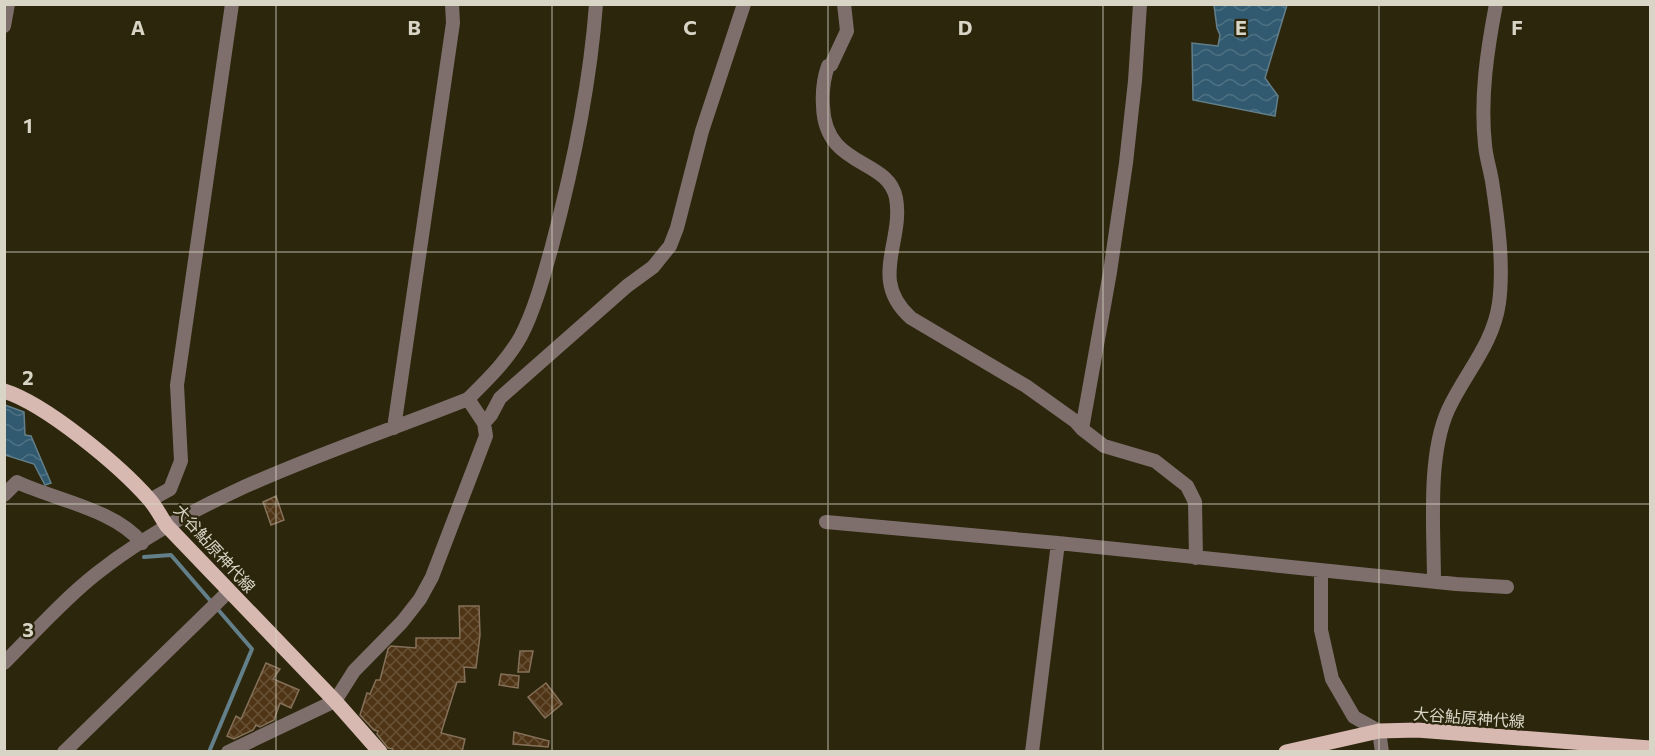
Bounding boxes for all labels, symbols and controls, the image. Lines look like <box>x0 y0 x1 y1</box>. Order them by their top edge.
text: A <box>131 15 145 39</box>
text: B <box>407 15 421 39</box>
text: C <box>683 15 697 39</box>
text: D <box>958 15 972 39</box>
text: E <box>1235 15 1247 39</box>
text: F <box>1511 15 1523 39</box>
text: 1 <box>23 113 33 137</box>
text: 2 <box>22 365 34 389</box>
street label: 大谷鮎原神代線 <box>170 500 260 596</box>
text: 3 <box>22 617 34 641</box>
street label: 大谷鮎原神代線 <box>1412 704 1526 730</box>

